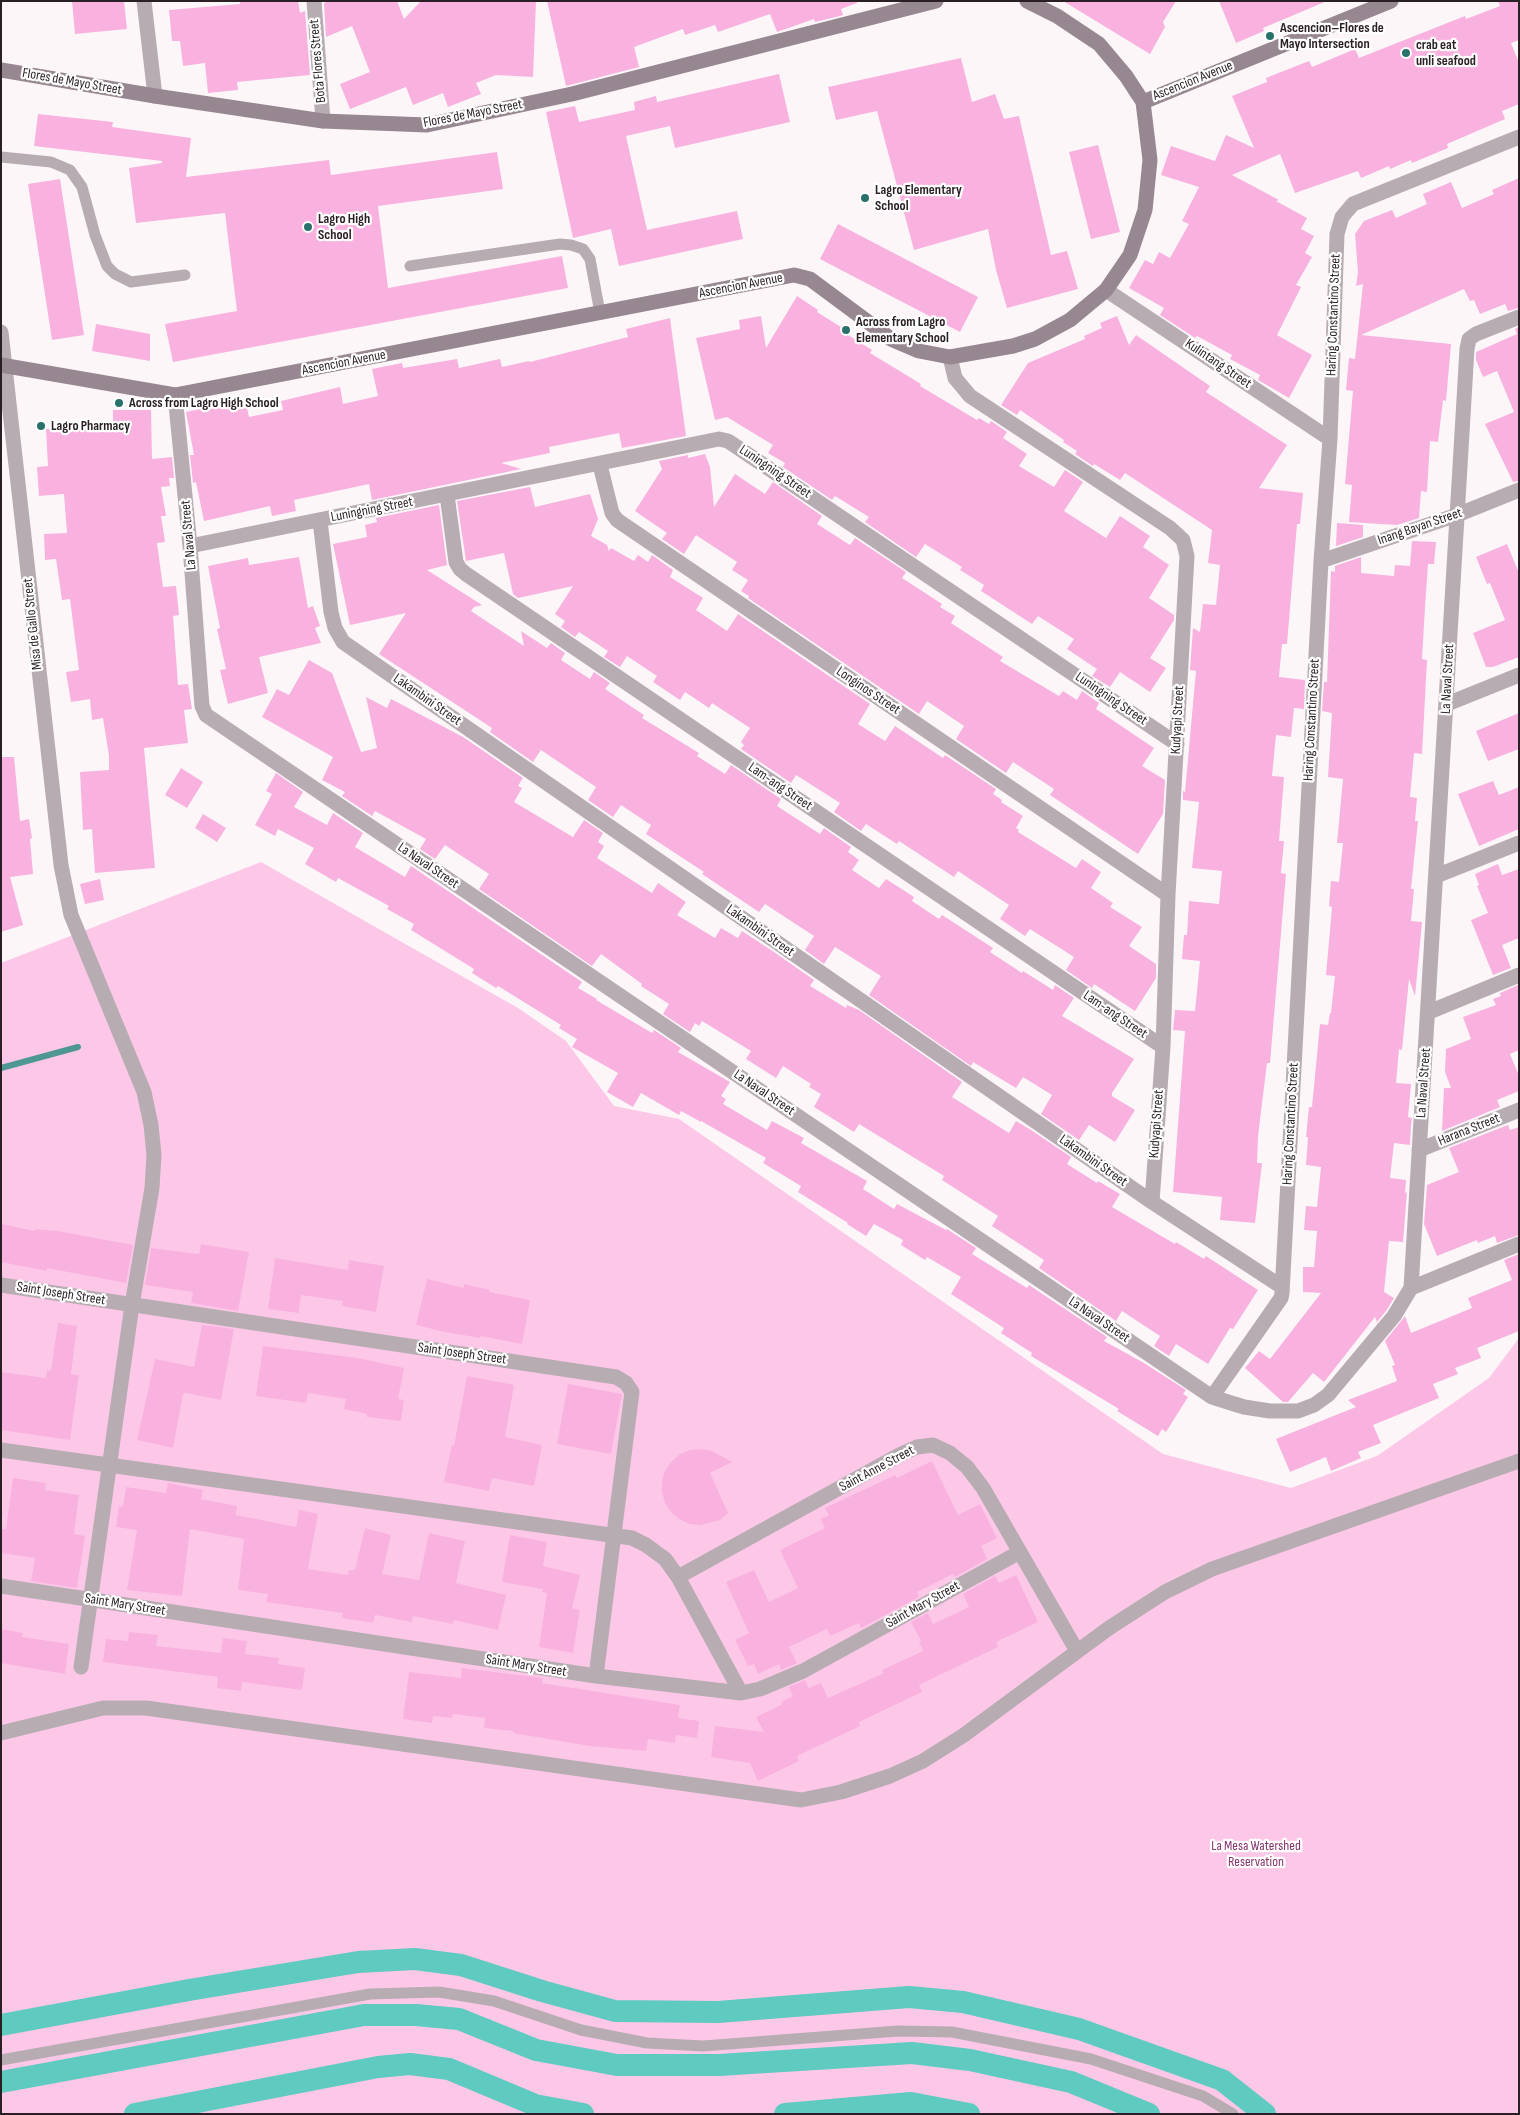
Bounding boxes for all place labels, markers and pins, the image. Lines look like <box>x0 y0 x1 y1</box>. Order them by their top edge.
place label: Ascencion–Flores de Mayo Intersection <box>1280 20 1384 52</box>
marker: Ascencion–Flores de Mayo Intersection <box>1264 30 1276 42</box>
place label: crab eat unli seafood <box>1416 37 1476 70</box>
marker: crab eat unli seafood <box>1400 47 1412 59</box>
place label: Lagro Elementary School <box>875 182 962 214</box>
marker: Lagro Elementary School <box>859 192 871 204</box>
place label: Lagro High School <box>318 211 370 243</box>
marker: Lagro High School <box>302 221 314 233</box>
place label: Across from Lagro Elementary School <box>856 314 949 347</box>
marker: Across from Lagro Elementary School <box>840 324 852 336</box>
place label: Across from Lagro High School <box>129 395 279 411</box>
marker: Across from Lagro High School <box>113 397 125 409</box>
place label: Lagro Pharmacy <box>51 418 130 434</box>
marker: Lagro Pharmacy <box>35 420 47 432</box>

